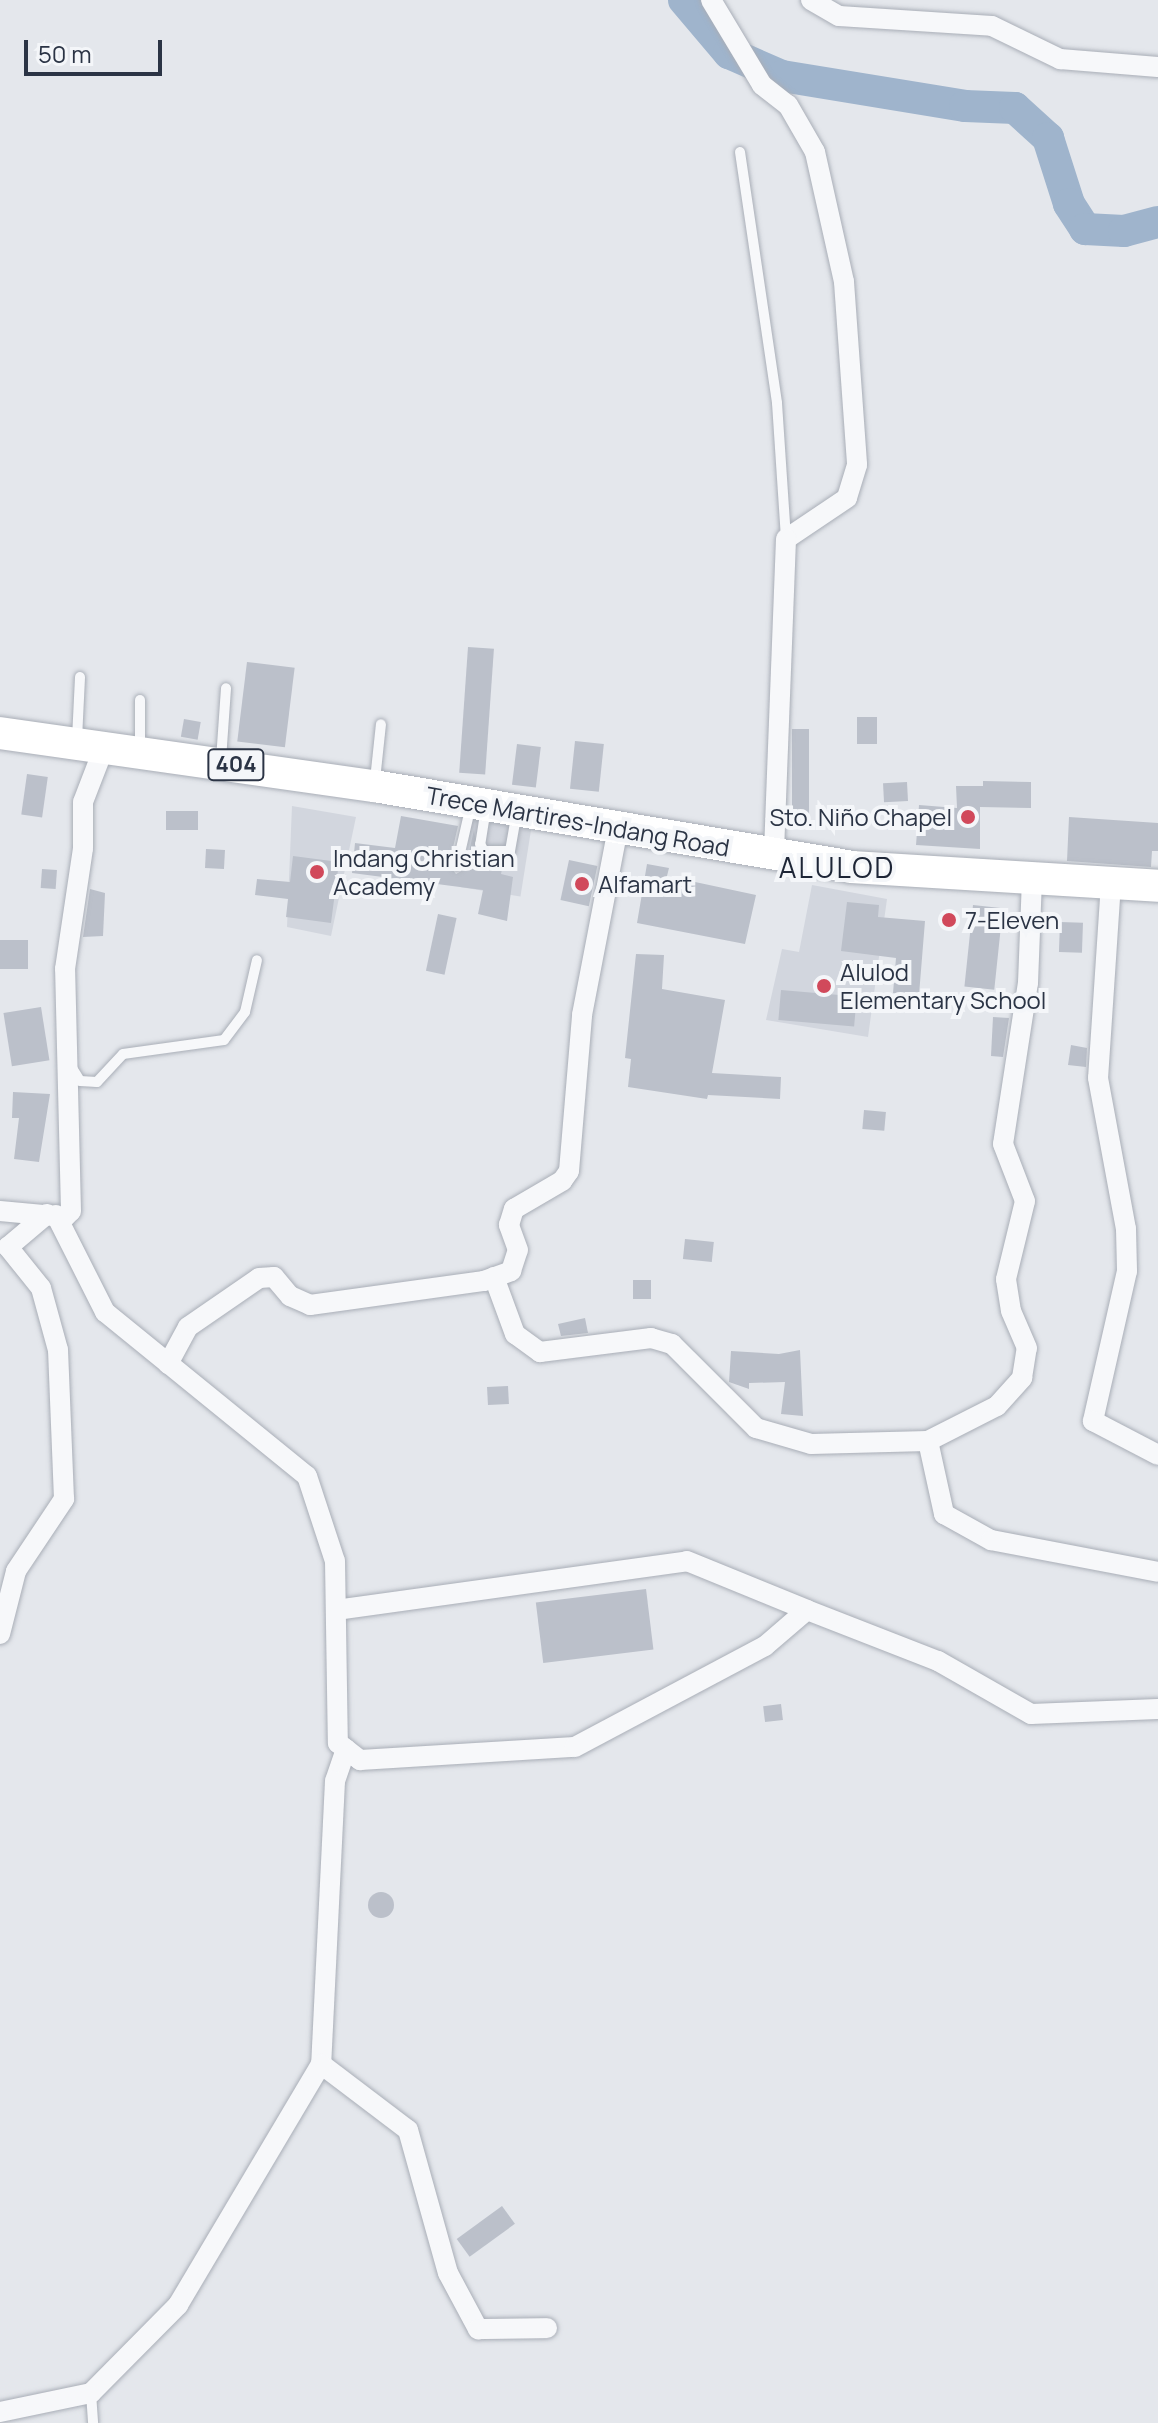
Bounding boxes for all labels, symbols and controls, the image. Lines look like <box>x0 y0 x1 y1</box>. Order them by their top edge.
scale bar <box>28 24 166 74</box>
text: 50 m <box>38 37 92 70</box>
road number: 404 <box>206 747 266 783</box>
street label: Trece Martires-Indang Road <box>424 780 732 862</box>
place label: Sto. Niño Chapel <box>770 803 952 831</box>
marker: Sto. Niño Chapel <box>959 808 977 826</box>
place label: Indang Christian Academy <box>333 844 515 900</box>
district label: ALULOD <box>779 850 895 884</box>
marker: Indang Christian Academy <box>308 863 326 881</box>
place label: Alfamart <box>598 870 692 898</box>
marker: Alfamart <box>573 875 591 893</box>
place label: 7-Eleven <box>965 906 1059 934</box>
marker: 7-Eleven <box>940 911 958 929</box>
place label: Alulod Elementary School <box>840 958 1046 1014</box>
marker: Alulod Elementary School <box>815 977 833 995</box>

